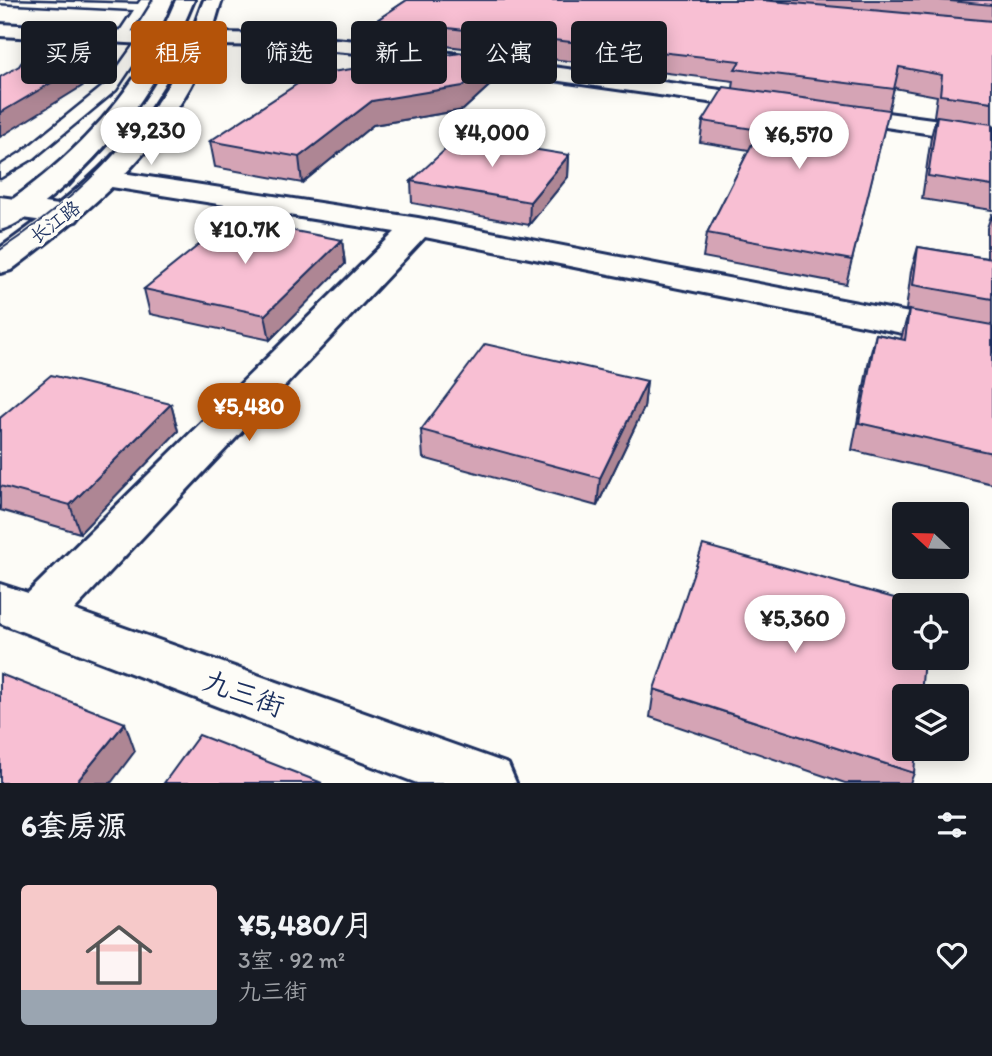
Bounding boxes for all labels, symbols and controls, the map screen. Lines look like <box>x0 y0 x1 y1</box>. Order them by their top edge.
chip: 买房 <box>21 21 117 84</box>
chip: 租房 <box>131 21 227 84</box>
chip: 筛选 <box>241 21 337 84</box>
chip: 新上 <box>351 21 447 84</box>
chip: 公寓 <box>461 21 557 84</box>
chip: 住宅 <box>571 21 667 84</box>
pin: ¥9,230 <box>94 108 208 167</box>
pin: ¥4,000 <box>435 110 549 169</box>
pin: ¥6,570 <box>742 111 856 171</box>
text: ¥9,230 <box>116 116 186 144</box>
text: ¥4,000 <box>455 118 529 146</box>
text: ¥6,570 <box>765 120 833 148</box>
street label: 长江路 <box>25 196 85 248</box>
pin: ¥10.7K <box>188 206 302 266</box>
text: ¥10.7K <box>210 215 280 243</box>
pin: ¥5,480 <box>192 384 306 443</box>
text: ¥5,480 <box>213 392 285 420</box>
north arrow <box>892 502 970 579</box>
map controls <box>892 502 969 761</box>
button: locate <box>892 593 969 670</box>
pin: ¥5,360 <box>738 596 852 655</box>
text: ¥5,360 <box>760 604 830 632</box>
street label: 九三街 <box>199 663 289 723</box>
button: layers <box>892 684 969 761</box>
icon: filters <box>933 806 971 844</box>
text: 6套房源 <box>21 807 127 844</box>
text: ¥5,480/月 <box>238 906 373 943</box>
icon: home <box>77 913 161 997</box>
icon: heart <box>933 936 971 974</box>
text: 3室 · 92 m² <box>238 946 345 974</box>
text: 九三街 <box>238 977 307 1005</box>

